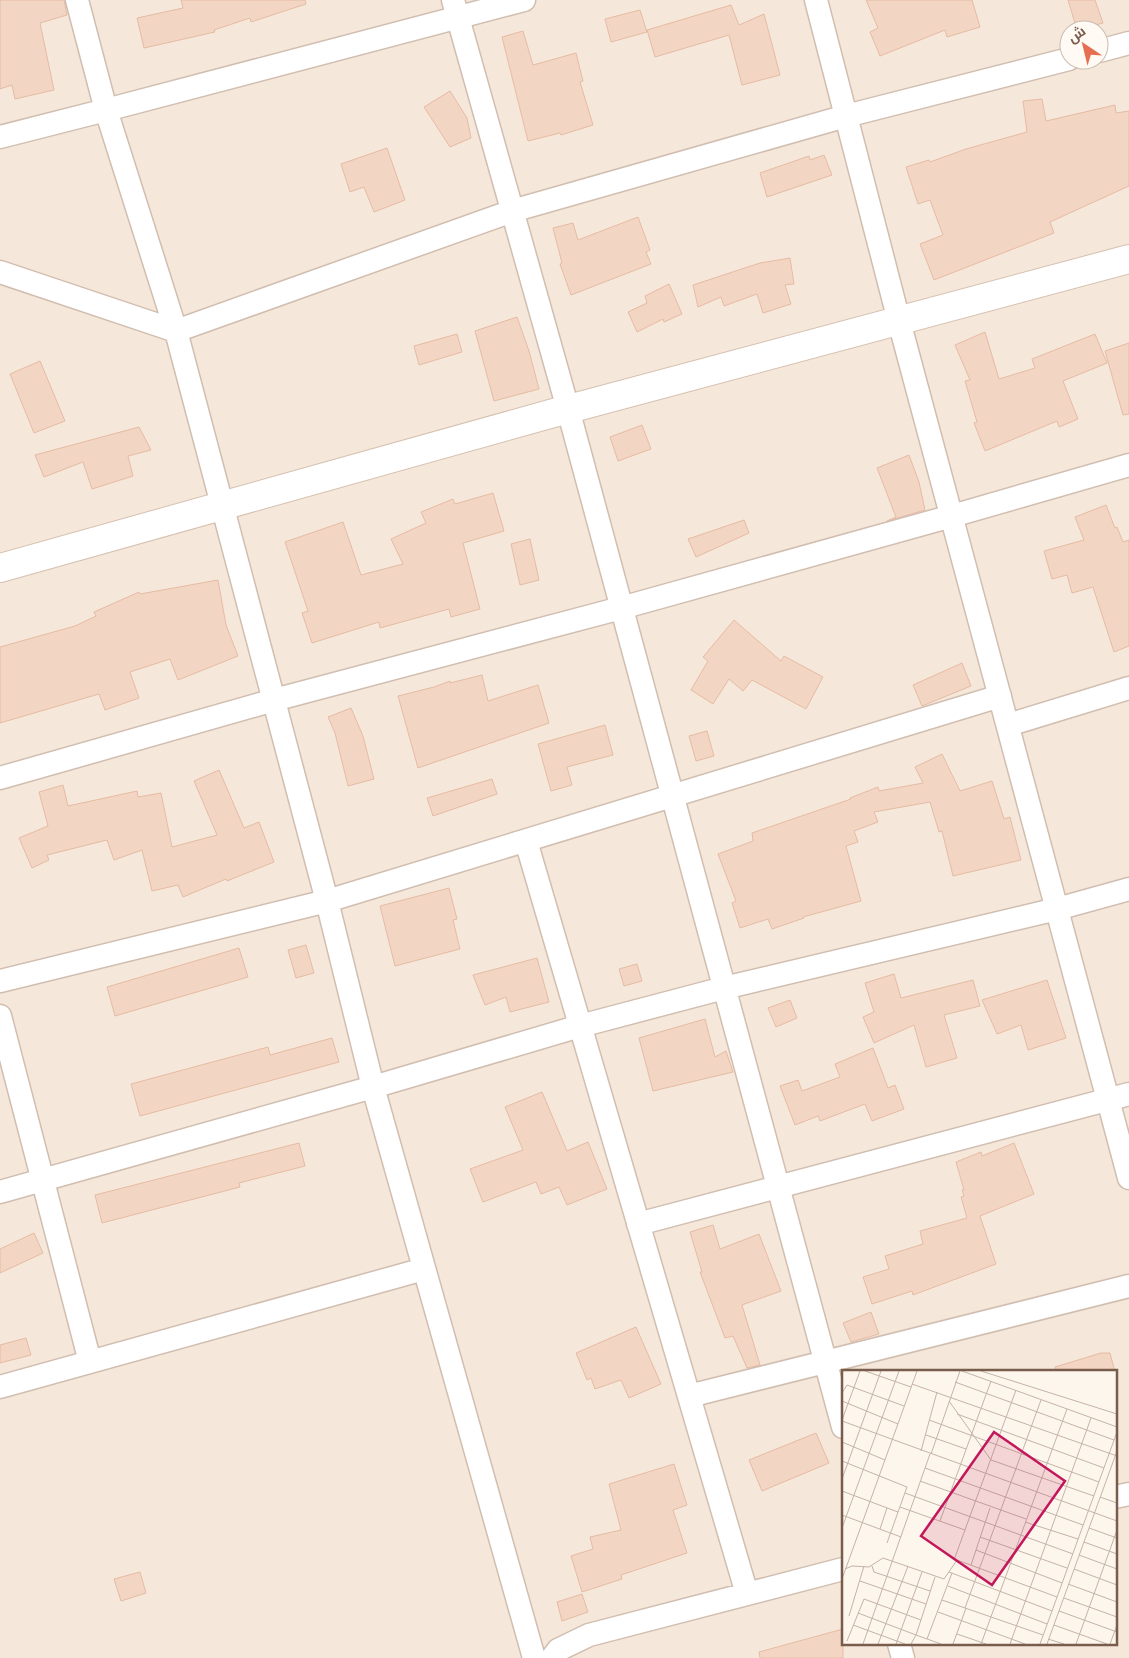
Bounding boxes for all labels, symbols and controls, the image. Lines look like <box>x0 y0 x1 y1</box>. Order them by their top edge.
north arrow <box>1059 20 1109 70</box>
text: ش <box>1064 22 1089 47</box>
inset map <box>842 1370 1116 1646</box>

